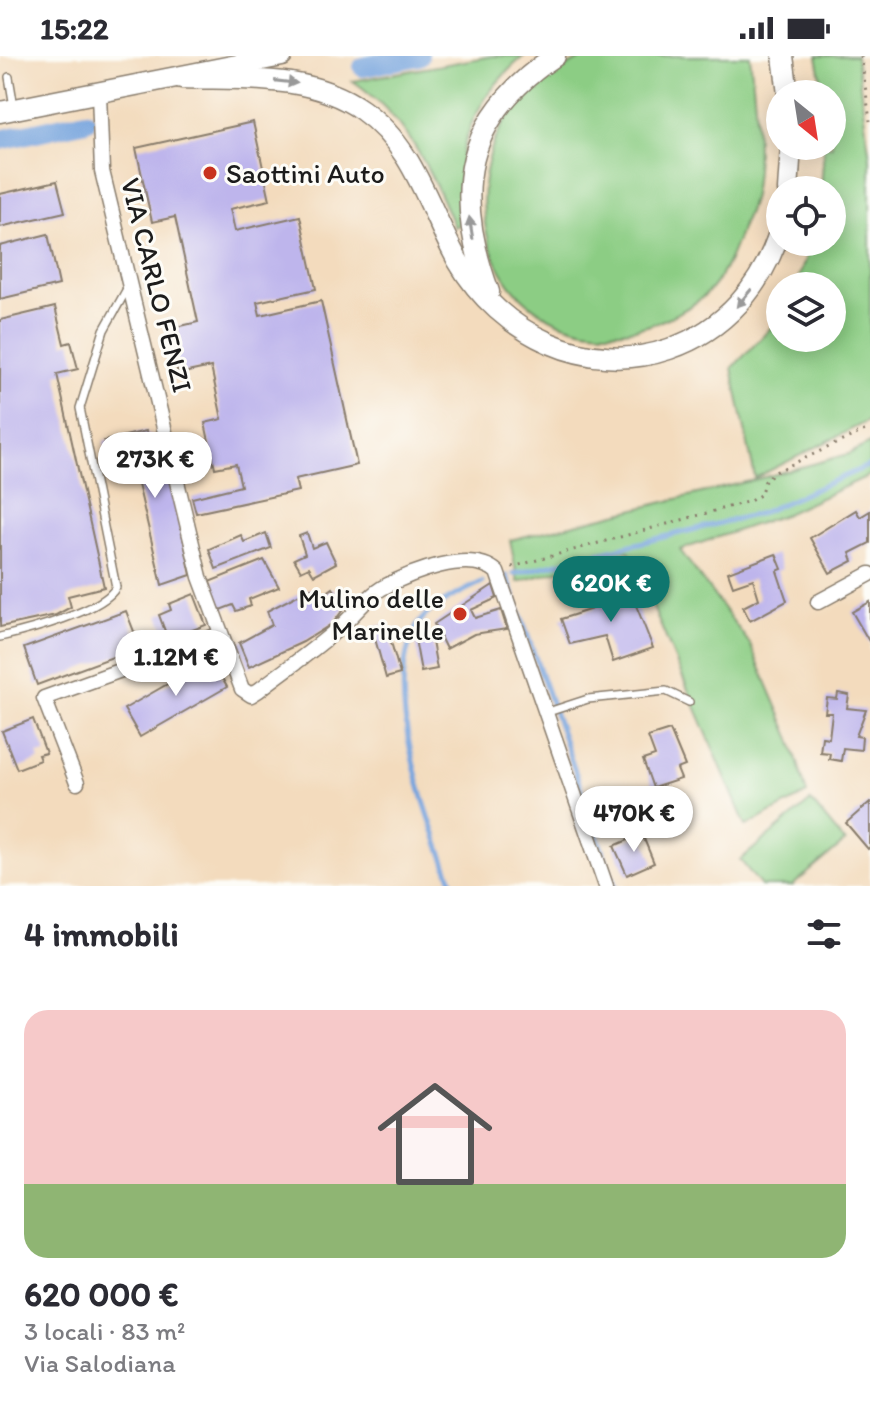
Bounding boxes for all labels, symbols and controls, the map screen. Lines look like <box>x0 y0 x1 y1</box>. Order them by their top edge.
text: 15:22 <box>40 10 109 47</box>
one-way arrow <box>274 76 299 89</box>
north arrow <box>766 80 846 160</box>
map controls <box>766 80 846 352</box>
place label: Saottini Auto <box>226 156 385 190</box>
marker: Saottini Auto <box>201 164 219 182</box>
street label: VIA CARLO FENZI <box>114 174 200 396</box>
button: locate <box>766 176 846 256</box>
one-way arrow <box>465 215 477 240</box>
button: layers <box>766 272 846 352</box>
one-way arrow <box>736 288 753 308</box>
pin: 273K € <box>90 432 220 500</box>
text: 273K € <box>116 442 194 474</box>
pin: 620K € <box>546 556 676 624</box>
text: 620K € <box>571 566 651 598</box>
place label: Mulino delle Marinelle <box>298 581 444 647</box>
marker: Mulino delle Marinelle <box>451 605 469 623</box>
pin: 1.12M € <box>102 630 250 698</box>
text: 1.12M € <box>133 640 219 672</box>
pin: 470K € <box>569 786 699 854</box>
text: 470K € <box>593 796 675 828</box>
icon: filters <box>802 912 846 956</box>
text: 4 immobili <box>24 914 179 955</box>
icon: home <box>363 1062 507 1206</box>
text: 620 000 € <box>24 1274 178 1315</box>
text: 3 locali · 83 m² <box>24 1315 185 1347</box>
text: Via Salodiana <box>24 1347 176 1379</box>

